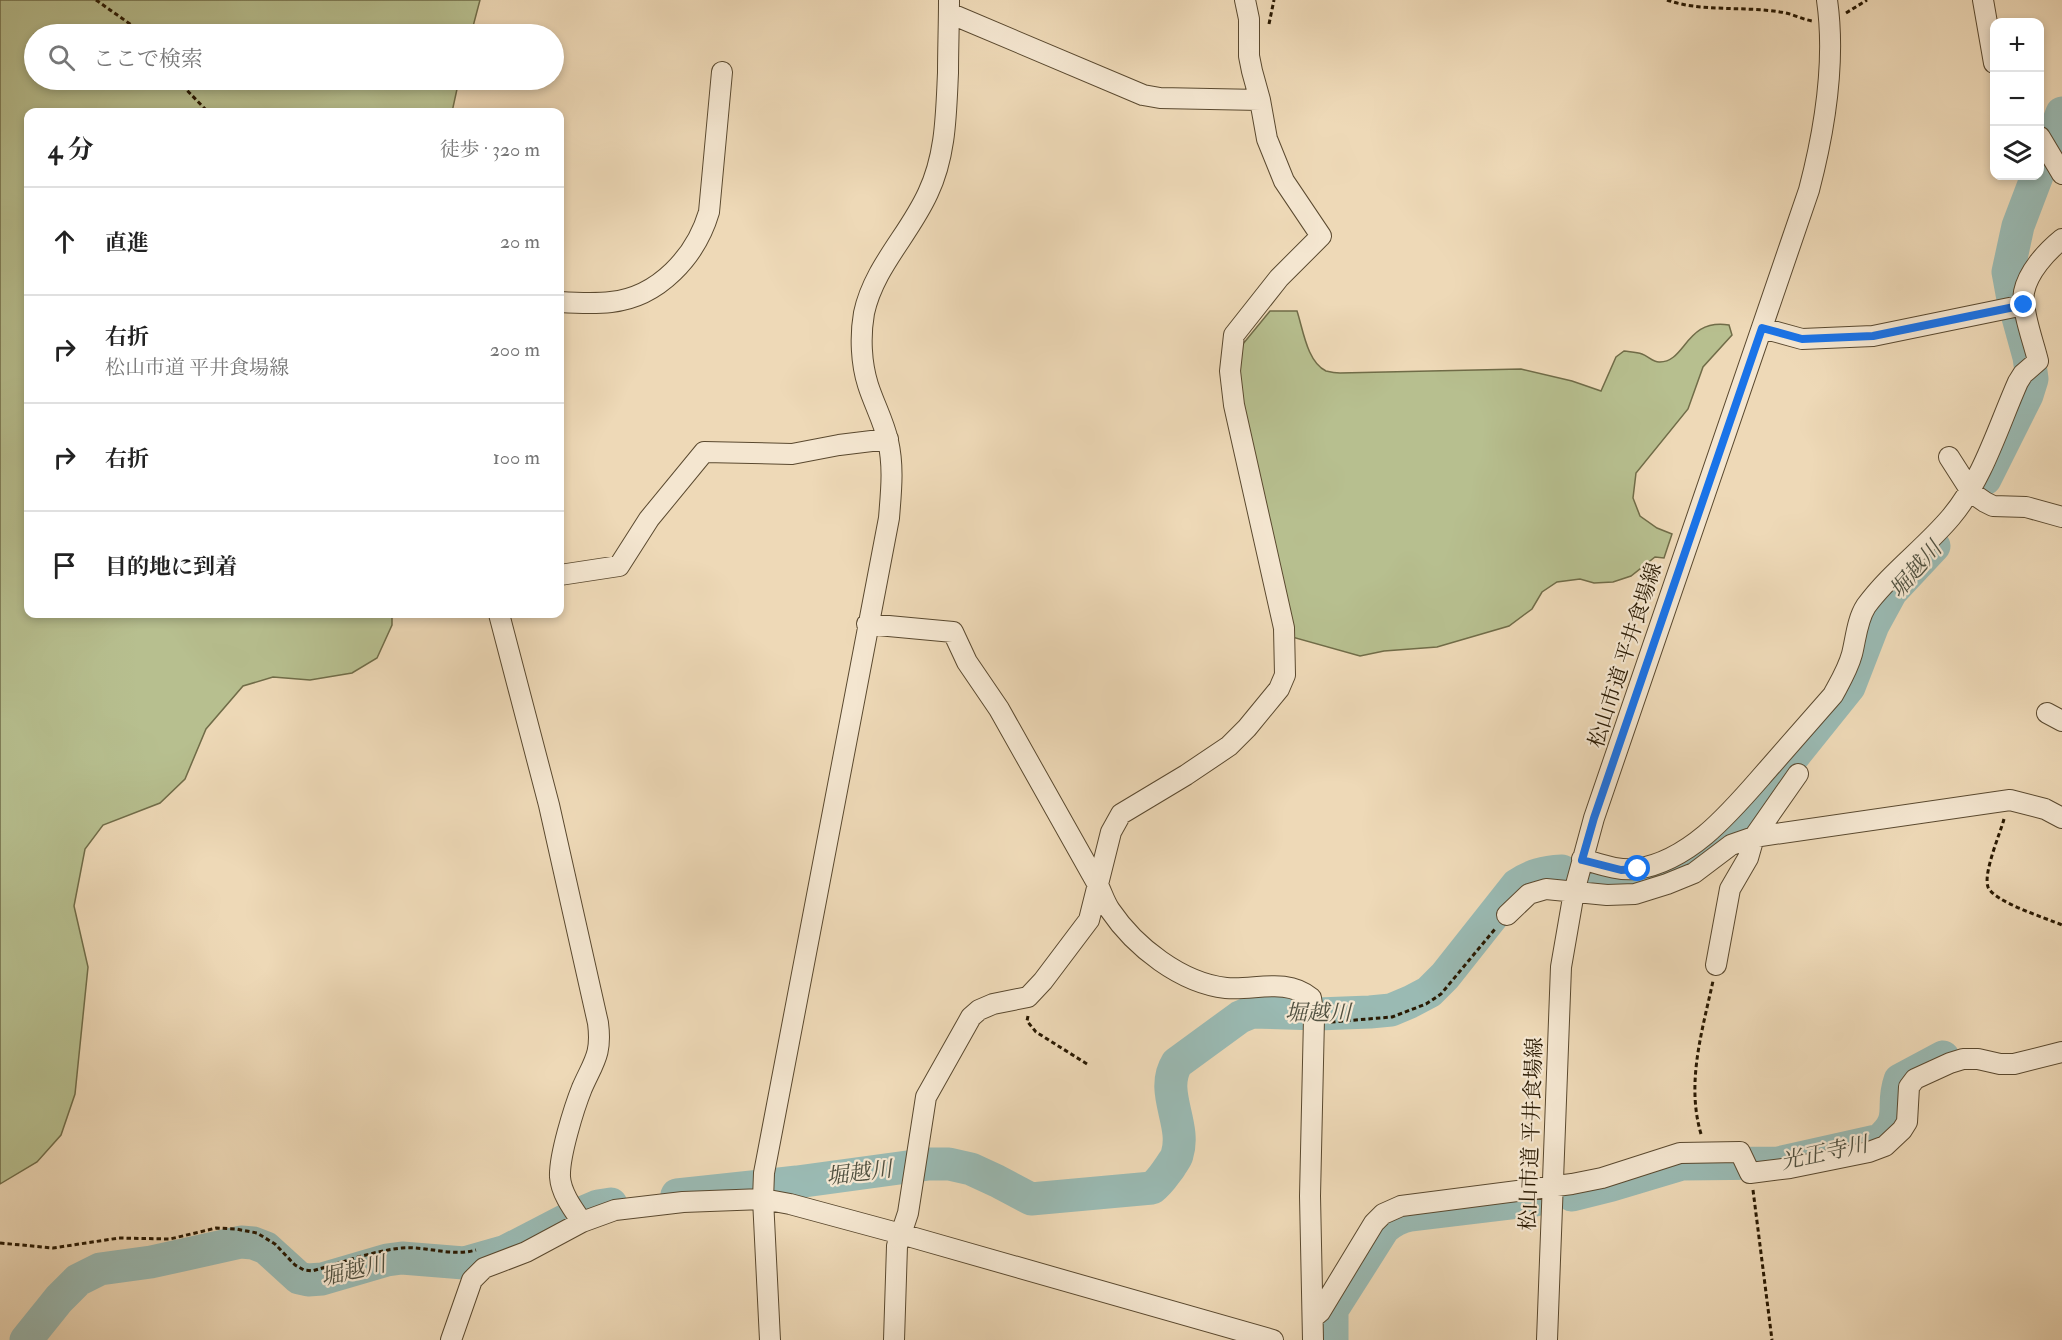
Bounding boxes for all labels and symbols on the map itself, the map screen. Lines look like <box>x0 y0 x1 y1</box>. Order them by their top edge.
route end <box>2010 291 2036 317</box>
water label: 堀越川 <box>1884 534 1949 604</box>
street label: 松山市道 平井食場線 <box>1583 559 1668 751</box>
route start <box>1624 855 1650 881</box>
water label: 堀越川 <box>1285 999 1353 1027</box>
street label: 松山市道 平井食場線 <box>1515 1037 1548 1231</box>
water label: 光正寺川 <box>1778 1130 1872 1176</box>
water label: 堀越川 <box>825 1155 896 1191</box>
water label: 堀越川 <box>318 1249 390 1292</box>

